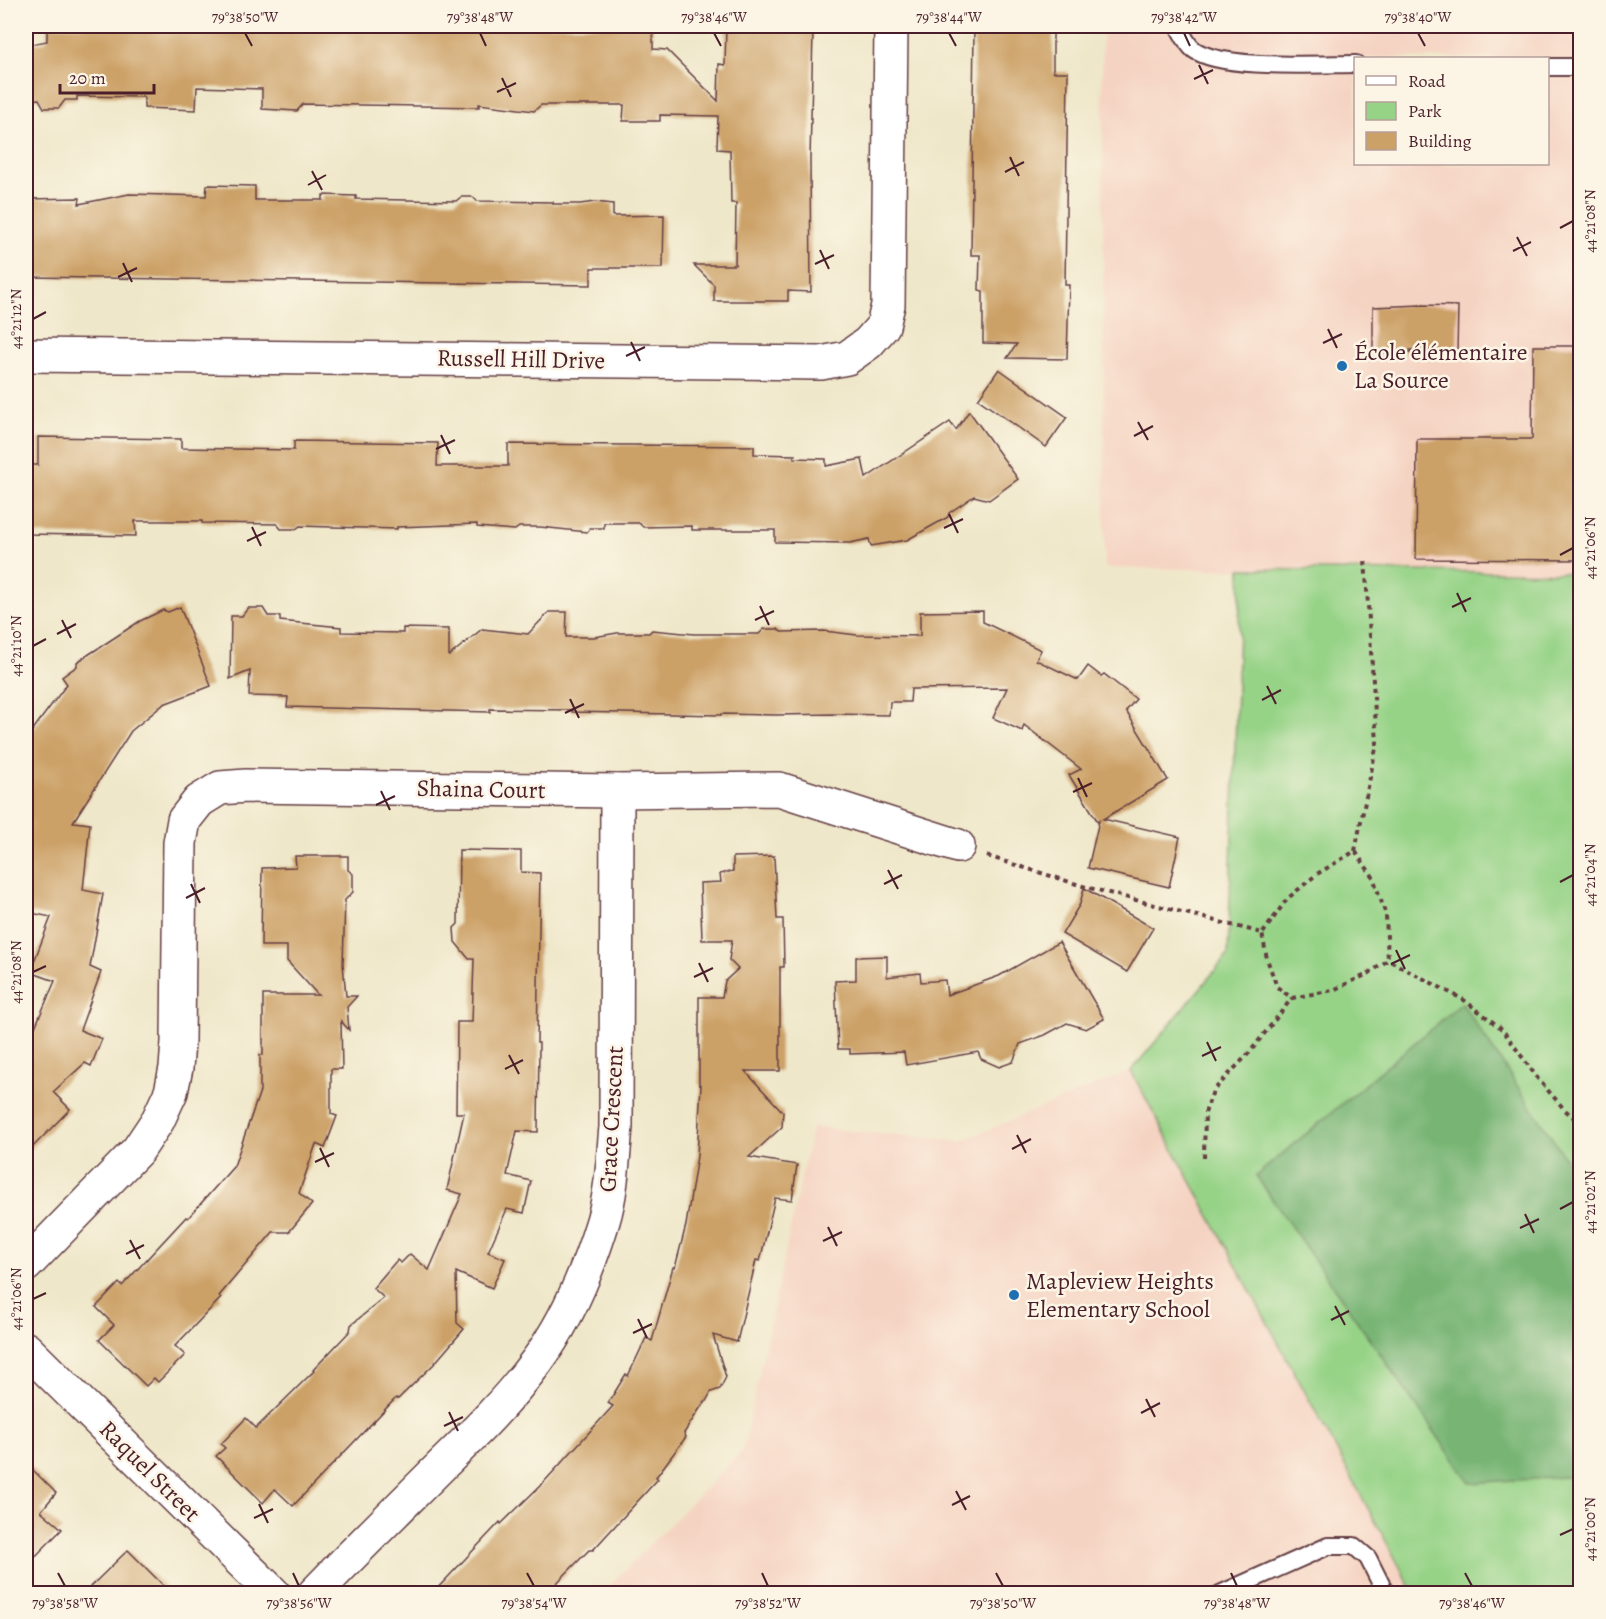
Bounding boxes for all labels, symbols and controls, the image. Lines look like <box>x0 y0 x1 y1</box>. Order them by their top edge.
text: 79°38'50"W <box>212 7 278 27</box>
text: 79°38'48"W <box>447 7 513 27</box>
text: 79°38'46"W <box>681 7 747 27</box>
text: 79°38'44"W <box>916 7 982 27</box>
text: 79°38'42"W <box>1151 7 1217 27</box>
text: 79°38'40"W <box>1384 7 1452 27</box>
scale bar <box>60 57 154 95</box>
legend <box>1354 57 1549 165</box>
text: 20 m <box>69 66 106 90</box>
text: Road <box>1408 69 1446 93</box>
text: Park <box>1408 99 1442 123</box>
text: Building <box>1408 129 1472 153</box>
text: 44°21'08"N <box>1580 189 1600 253</box>
text: 44°21'12"N <box>6 289 26 349</box>
place label: École élémentaire La Source <box>1354 336 1528 396</box>
street label: Russell Hill Drive <box>437 342 605 376</box>
marker: École élémentaire La Source <box>1335 359 1349 373</box>
text: 44°21'06"N <box>1580 516 1600 580</box>
text: 44°21'10"N <box>6 615 26 677</box>
street label: Shaina Court <box>416 772 546 806</box>
text: 44°21'04"N <box>1580 843 1600 907</box>
text: 44°21'08"N <box>6 940 26 1004</box>
street label: Grace Crescent <box>591 1045 631 1193</box>
text: 44°21'02"N <box>1580 1170 1600 1234</box>
place label: Mapleview Heights Elementary School <box>1026 1265 1214 1325</box>
text: 44°21'06"N <box>6 1267 26 1331</box>
marker: Mapleview Heights Elementary School <box>1007 1288 1021 1302</box>
street label: Raquel Street <box>92 1413 208 1529</box>
text: 44°21'00"N <box>1580 1497 1600 1561</box>
text: 79°38'58"W <box>32 1593 98 1613</box>
text: 79°38'56"W <box>266 1593 332 1613</box>
text: 79°38'54"W <box>501 1593 567 1613</box>
text: 79°38'52"W <box>735 1593 801 1613</box>
text: 79°38'50"W <box>970 1593 1036 1613</box>
text: 79°38'48"W <box>1204 1593 1270 1613</box>
text: 79°38'46"W <box>1439 1593 1505 1613</box>

